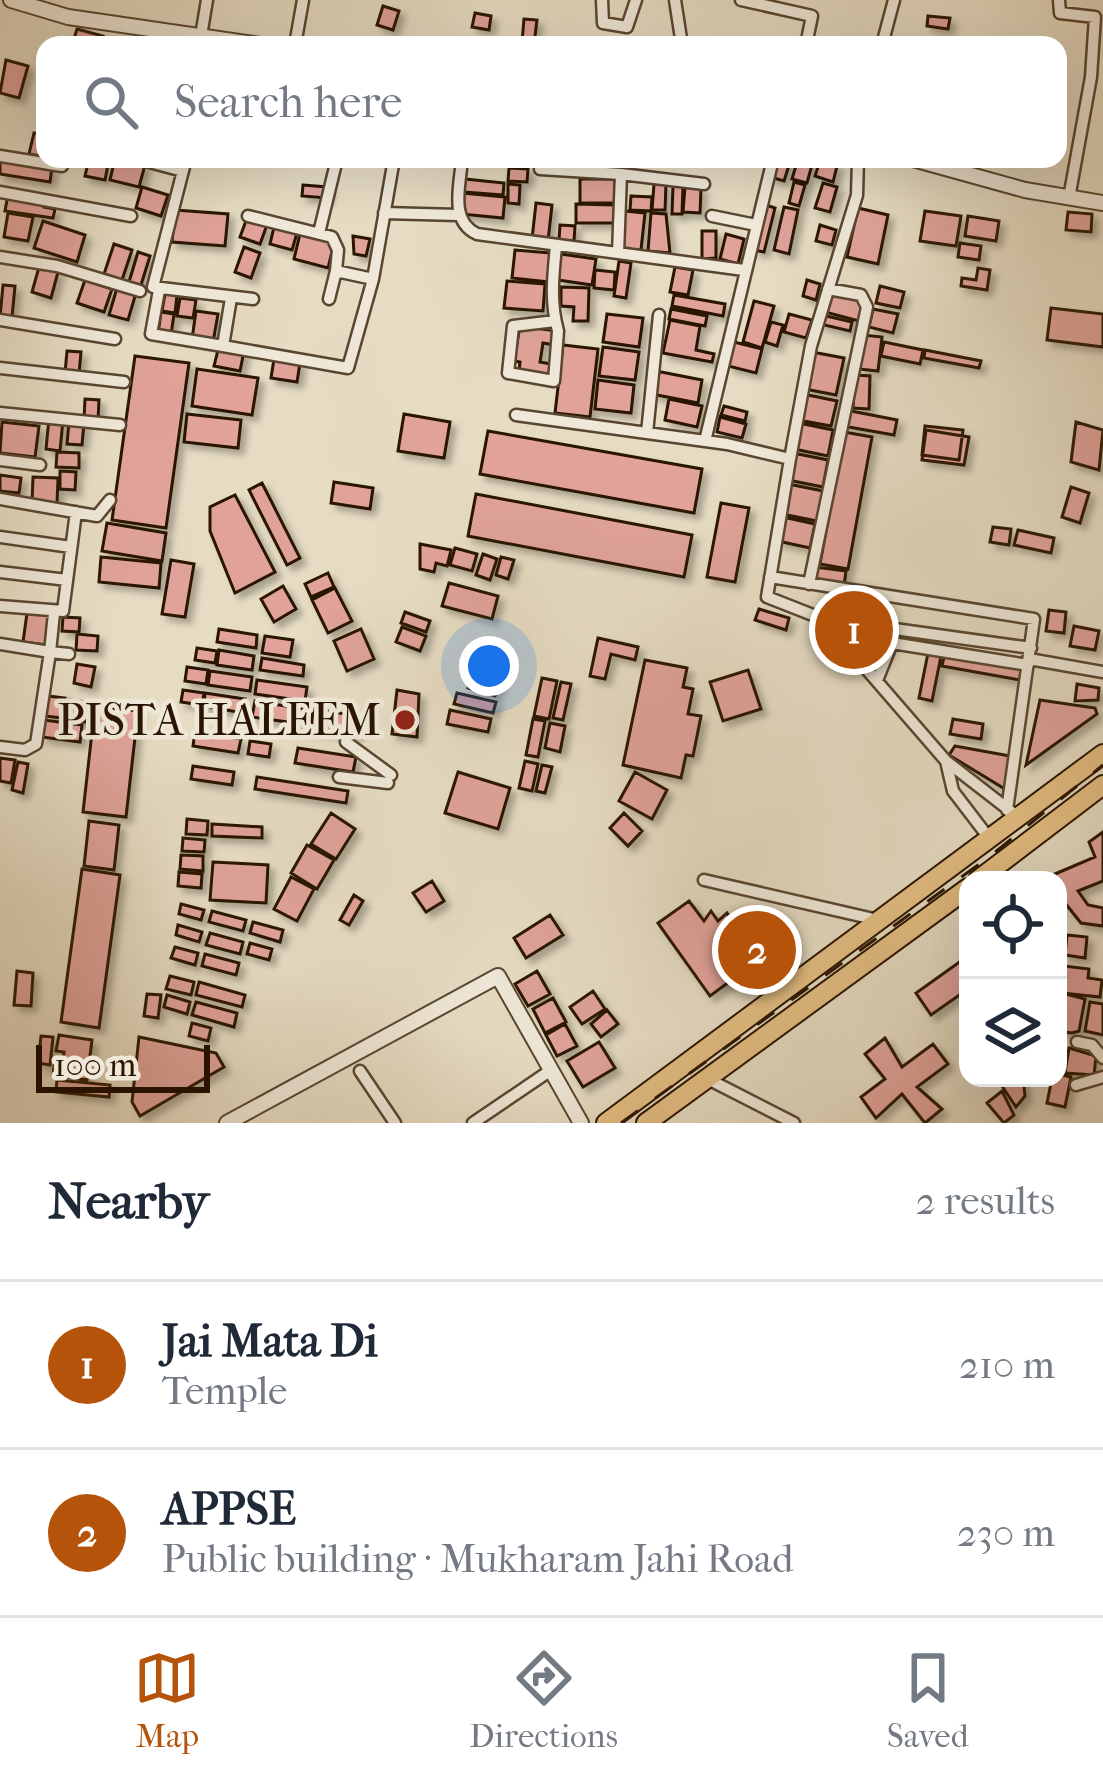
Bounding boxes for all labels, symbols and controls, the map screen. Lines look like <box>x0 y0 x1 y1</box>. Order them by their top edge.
search box <box>36 36 1067 168</box>
icon: search <box>78 69 144 135</box>
text: Search here <box>174 76 402 129</box>
pin: 1 <box>815 585 893 675</box>
your location <box>459 636 519 696</box>
place label: PISTA HALEEM <box>57 694 381 747</box>
marker: PISTA HALEEM <box>392 707 418 733</box>
map controls <box>959 871 1067 1087</box>
button: locate <box>959 871 1067 979</box>
pin: 2 <box>718 905 796 995</box>
button: layers <box>959 979 1067 1087</box>
scale bar <box>36 1039 210 1092</box>
text: 100 m <box>54 1046 137 1085</box>
text: Nearby <box>48 1171 209 1231</box>
text: 2 results <box>916 1178 1055 1224</box>
text: Jai Mata Di <box>162 1315 378 1368</box>
text: 1 <box>80 1342 94 1388</box>
text: 210 m <box>959 1342 1055 1388</box>
text: Temple <box>162 1368 287 1414</box>
text: APPSE <box>162 1483 296 1536</box>
text: 2 <box>77 1510 97 1556</box>
text: 230 m <box>957 1510 1055 1556</box>
text: Public building · Mukharam Jahi Road <box>162 1536 793 1582</box>
tab: Map <box>134 1645 200 1756</box>
tab: Directions <box>469 1645 618 1756</box>
tab: Saved <box>887 1645 969 1756</box>

